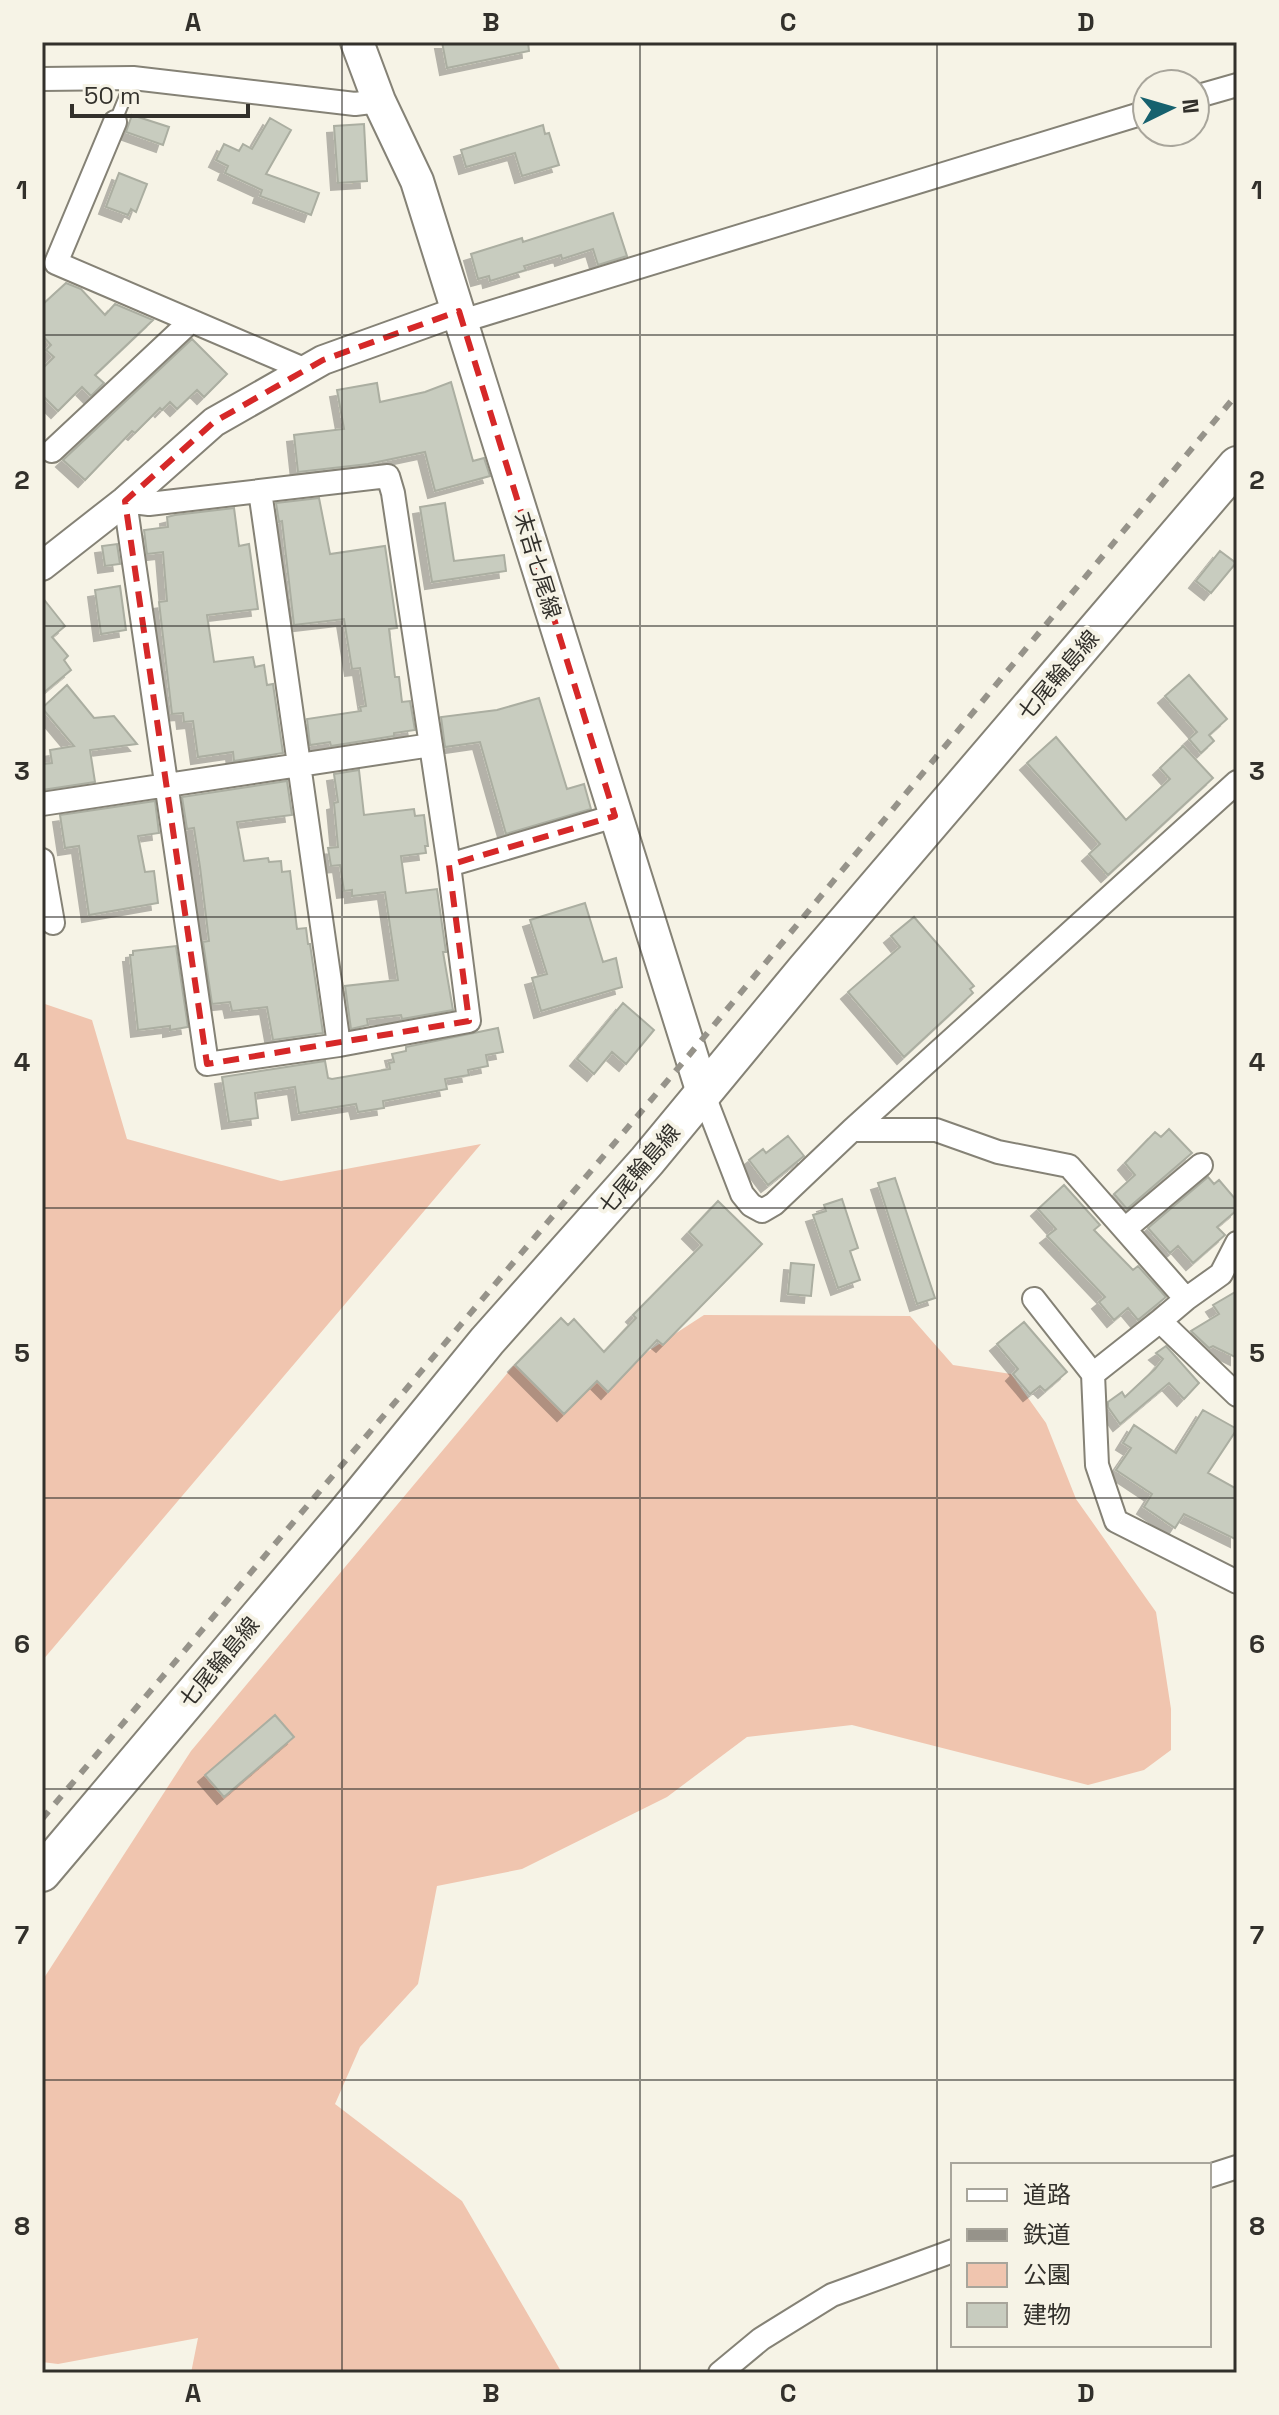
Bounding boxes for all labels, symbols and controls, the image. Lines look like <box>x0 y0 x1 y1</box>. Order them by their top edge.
text: A <box>185 5 202 39</box>
text: B <box>482 5 500 39</box>
text: C <box>780 5 796 39</box>
text: D <box>1077 5 1095 39</box>
scale bar <box>72 68 248 118</box>
north arrow <box>1131 68 1211 148</box>
text: 50 m <box>84 80 141 111</box>
text: N <box>1176 98 1206 115</box>
text: 1 <box>16 173 28 207</box>
text: 1 <box>1251 173 1263 207</box>
text: 2 <box>14 463 30 497</box>
text: 2 <box>1249 463 1265 497</box>
street label: 末吉七尾線 <box>509 508 567 622</box>
street label: 七尾輪島線 <box>1011 624 1105 726</box>
text: 3 <box>14 754 30 788</box>
text: 3 <box>1249 754 1265 788</box>
text: 4 <box>14 1045 30 1079</box>
text: 4 <box>1249 1045 1265 1079</box>
street label: 七尾輪島線 <box>592 1118 686 1220</box>
text: 5 <box>14 1336 30 1370</box>
text: 5 <box>1249 1336 1265 1370</box>
street label: 七尾輪島線 <box>173 1611 265 1713</box>
text: 6 <box>14 1627 30 1661</box>
text: 6 <box>1249 1627 1265 1661</box>
text: 7 <box>15 1918 29 1952</box>
text: 7 <box>1250 1918 1264 1952</box>
legend <box>951 2163 1211 2347</box>
text: 道路 <box>1023 2179 1071 2210</box>
text: 8 <box>14 2209 30 2243</box>
text: 8 <box>1249 2209 1265 2243</box>
text: 鉄道 <box>1023 2219 1071 2250</box>
text: 公園 <box>1023 2259 1071 2290</box>
text: 建物 <box>1023 2299 1071 2330</box>
text: A <box>185 2376 202 2410</box>
text: B <box>482 2376 500 2410</box>
text: C <box>780 2376 796 2410</box>
text: D <box>1077 2376 1095 2410</box>

